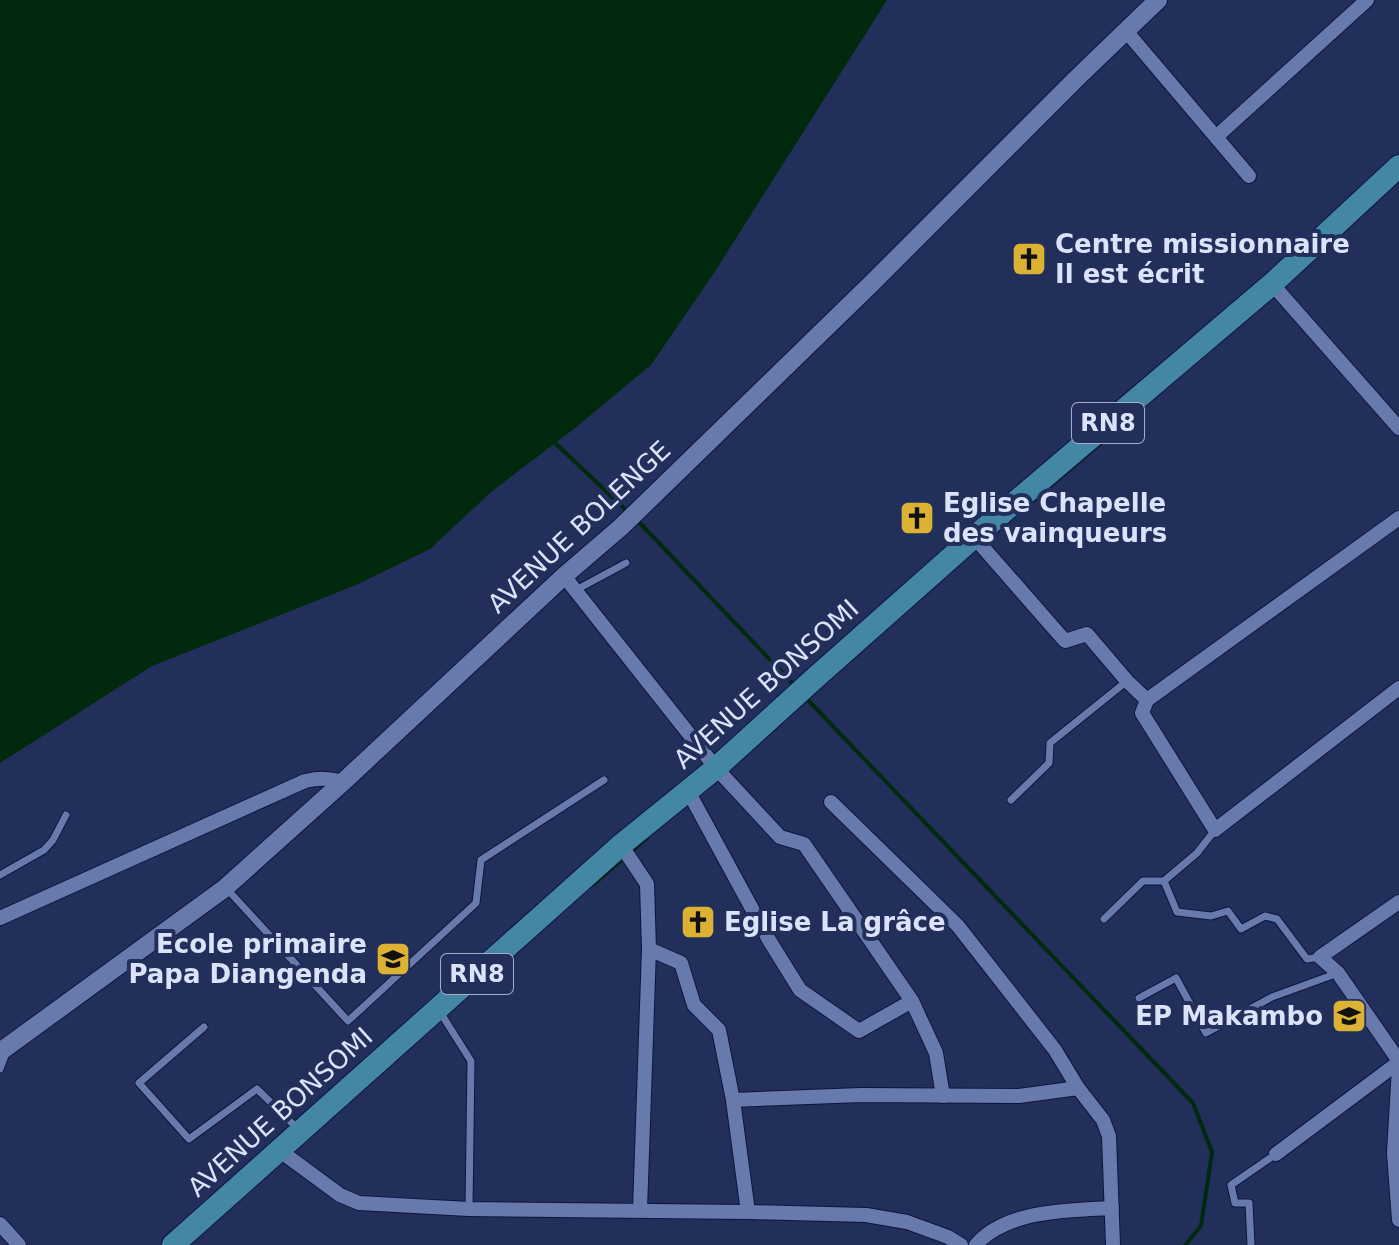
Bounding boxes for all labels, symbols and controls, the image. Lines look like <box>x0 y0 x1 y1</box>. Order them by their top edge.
place label: Centre missionnaire Il est écrit <box>1055 229 1350 289</box>
church icon: Centre missionnaire Il est écrit <box>1010 240 1048 278</box>
road number: RN8 <box>1072 403 1144 443</box>
street label: AVENUE BOLENGE <box>482 435 676 619</box>
place label: Eglise Chapelle des vainqueurs <box>943 488 1167 548</box>
church icon: Eglise Chapelle des vainqueurs <box>898 499 936 537</box>
street label: AVENUE BONSOMI <box>668 593 864 775</box>
church icon: Eglise La grâce <box>679 903 717 941</box>
place label: Eglise La grâce <box>724 907 946 937</box>
place label: Ecole primaire Papa Diangenda <box>128 929 367 989</box>
school or university icon: Ecole primaire Papa Diangenda <box>374 940 412 978</box>
road number: RN8 <box>441 954 513 994</box>
school or university icon: EP Makambo <box>1330 997 1368 1035</box>
place label: EP Makambo <box>1135 1001 1323 1031</box>
street label: AVENUE BONSOMI <box>182 1021 378 1203</box>

